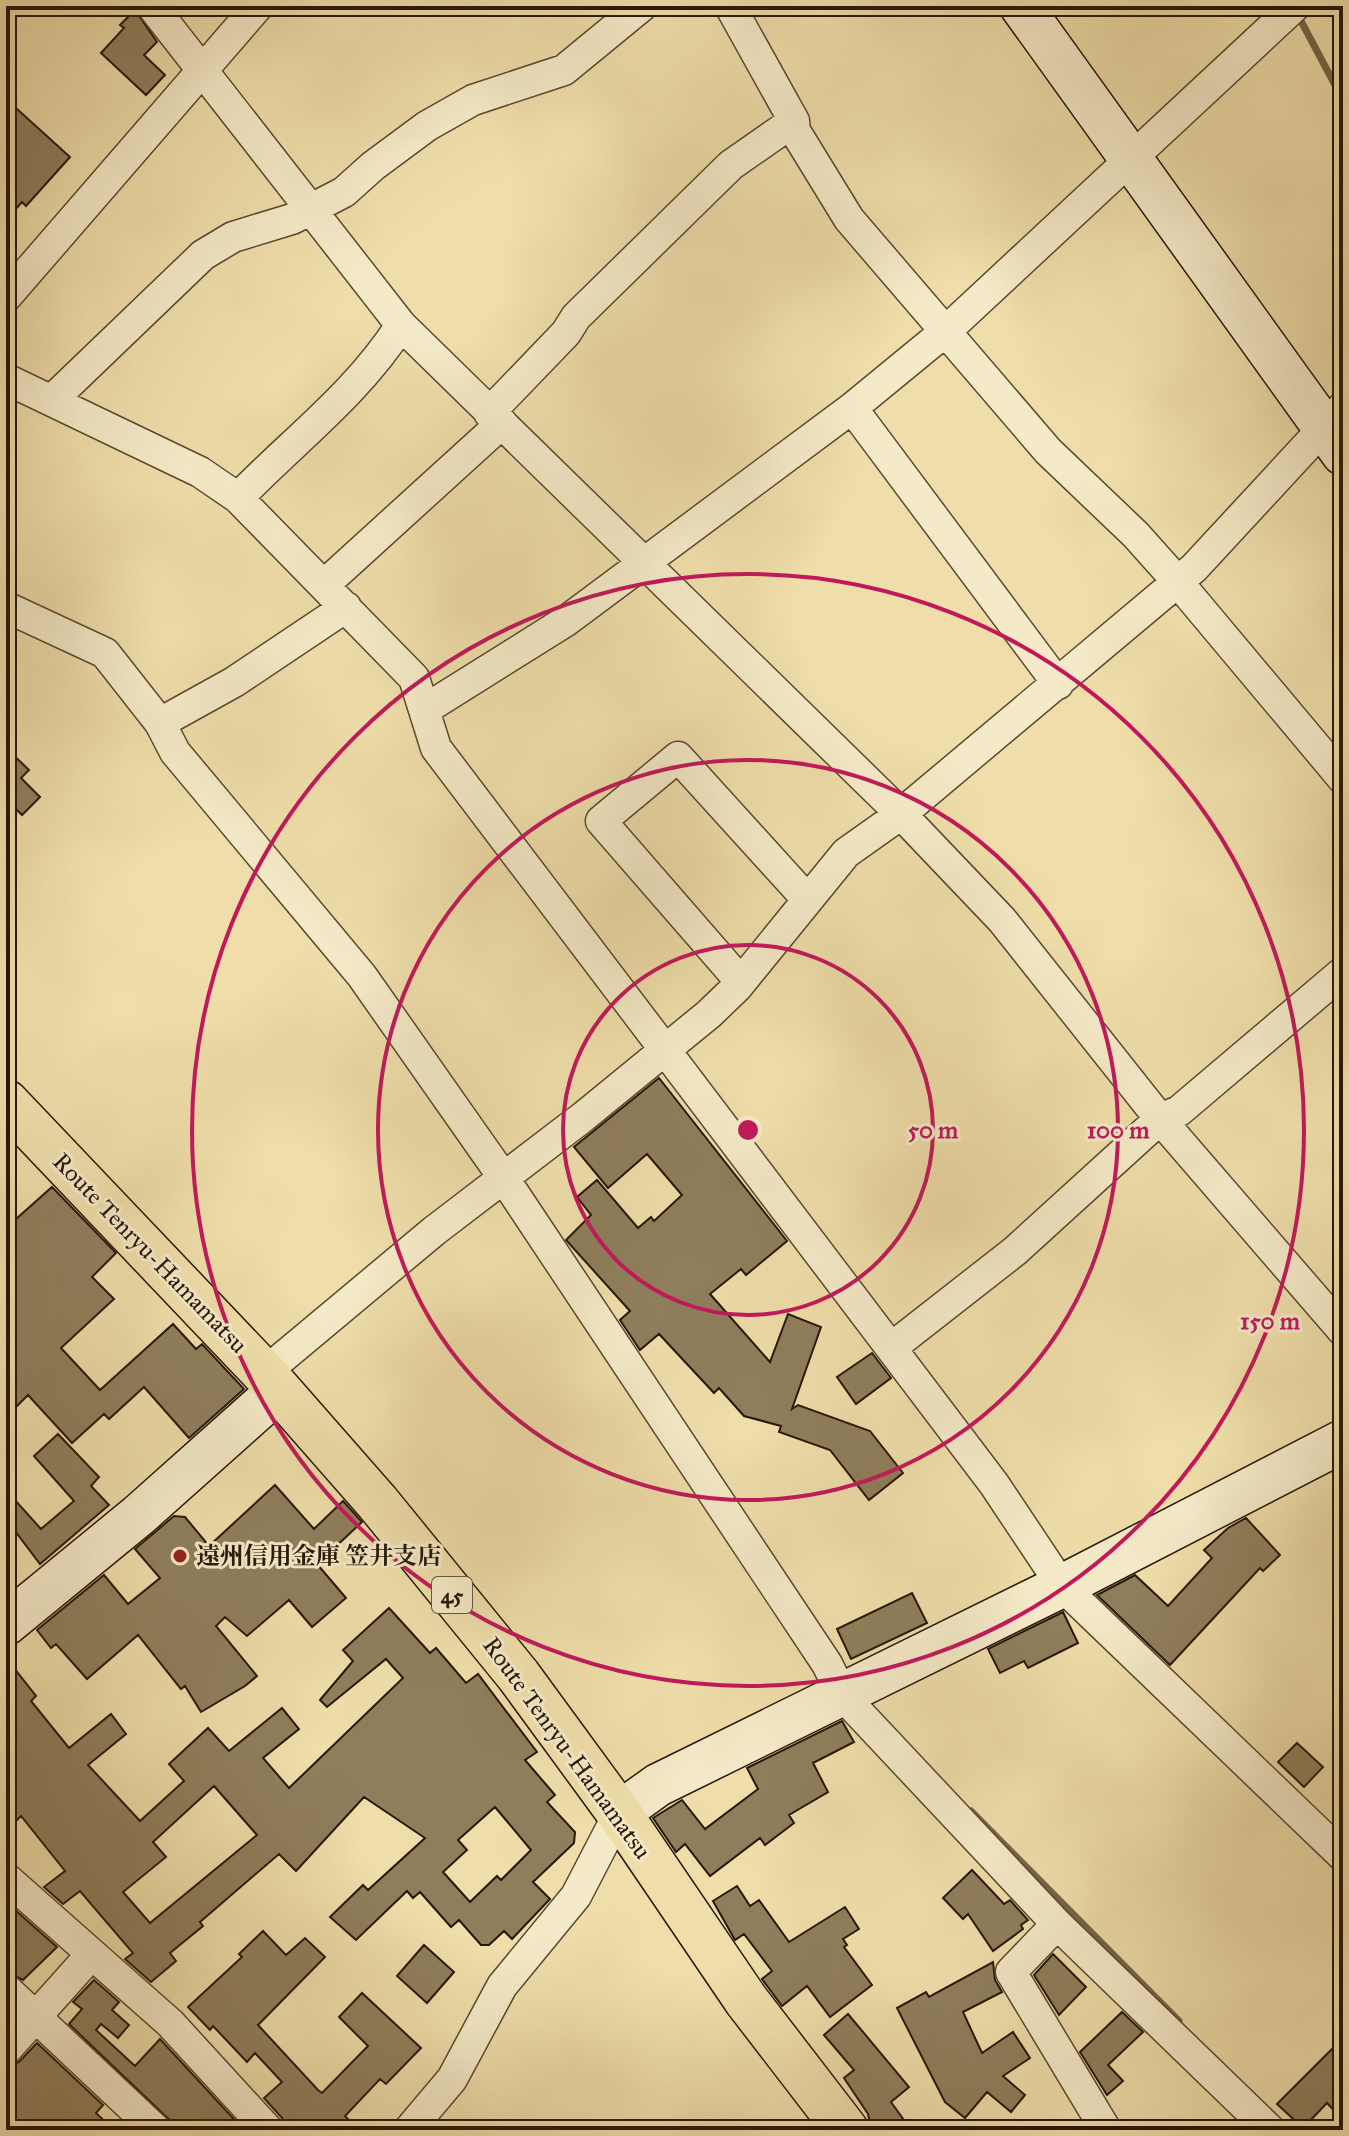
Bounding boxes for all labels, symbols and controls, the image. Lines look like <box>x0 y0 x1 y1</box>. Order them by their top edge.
text: 50 m <box>908 1115 959 1145</box>
text: 100 m <box>1087 1115 1150 1145</box>
centre of rings <box>734 1116 762 1144</box>
street label: Route Tenryu-Hamamatsu <box>46 1146 254 1360</box>
text: 150 m <box>1240 1306 1301 1336</box>
place label: 遠州信用金庫 笠井支店 <box>196 1541 441 1571</box>
marker: 遠州信用金庫 笠井支店 <box>171 1547 189 1565</box>
road number: 45 <box>432 1577 472 1613</box>
street label: Route Tenryu-Hamamatsu <box>476 1631 658 1865</box>

